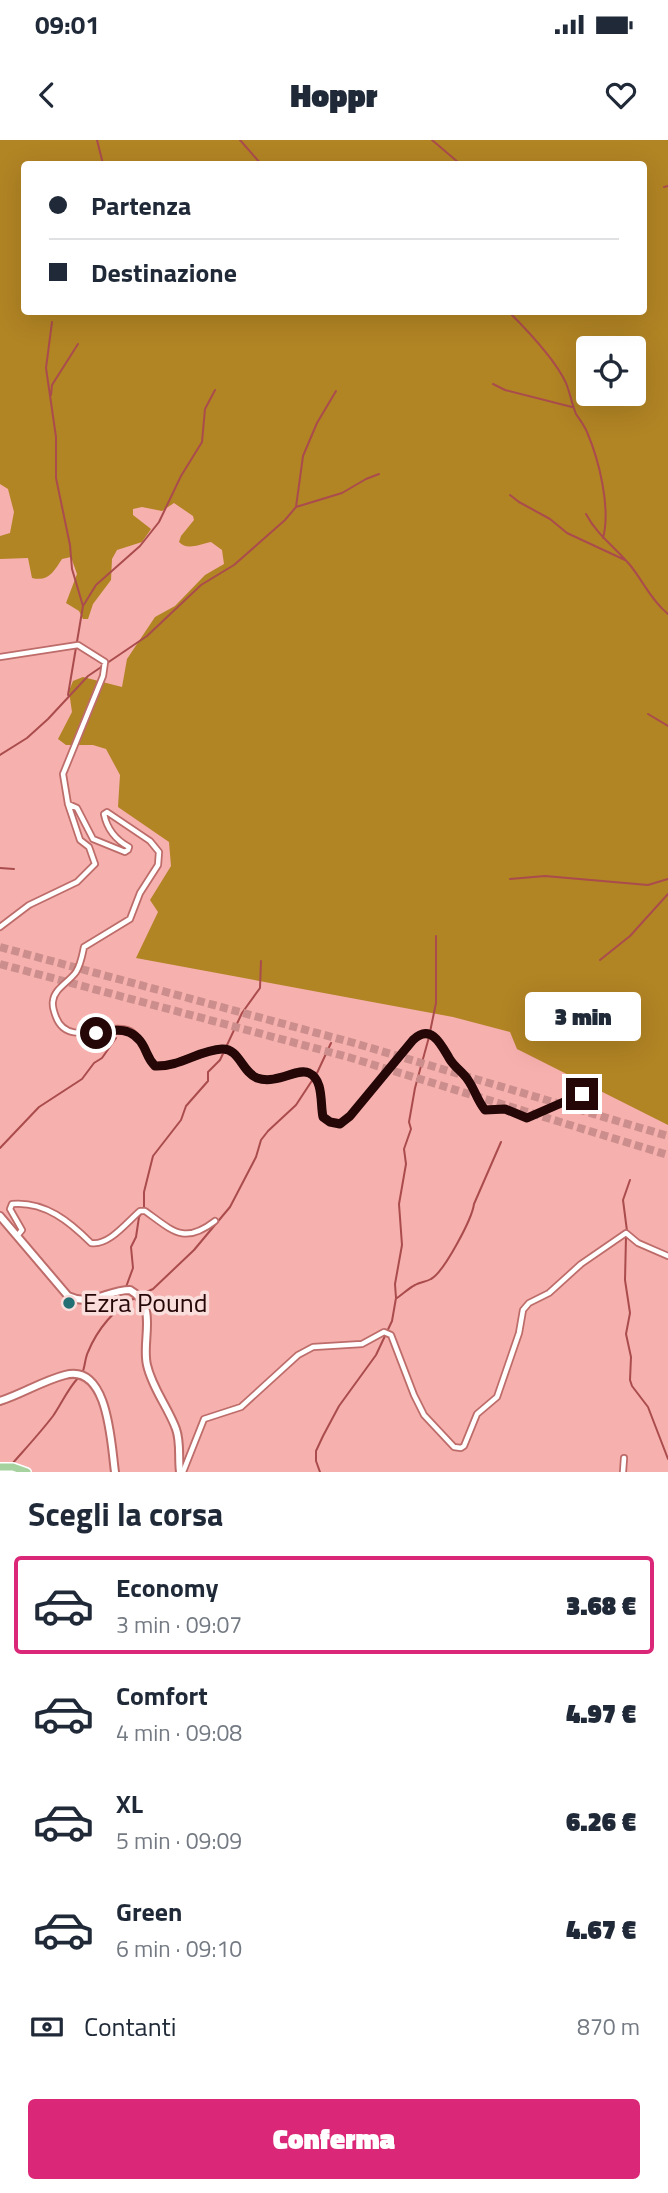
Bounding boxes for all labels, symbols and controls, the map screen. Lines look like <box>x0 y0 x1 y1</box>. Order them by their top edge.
text: 09:01 <box>35 5 100 44</box>
text: Hoppr <box>290 71 378 119</box>
icon: back <box>28 76 66 114</box>
icon: heart <box>602 76 640 114</box>
text: Partenza <box>91 186 191 225</box>
text: Destinazione <box>91 253 237 292</box>
map controls <box>576 336 646 406</box>
button: locate <box>576 336 646 406</box>
callout: 3 min <box>524 992 640 1042</box>
text: 3 min <box>554 999 612 1034</box>
route start <box>80 1017 112 1049</box>
route end <box>566 1078 598 1110</box>
place label: Ezra Pound <box>83 1283 208 1322</box>
marker: Ezra Pound <box>61 1295 77 1311</box>
text: Scegli la corsa <box>28 1490 223 1538</box>
text: Economy <box>116 1568 218 1607</box>
icon: car <box>32 1574 95 1637</box>
text: 3.68 € <box>566 1586 636 1625</box>
text: 3 min · 09:07 <box>116 1607 242 1642</box>
text: Comfort <box>116 1676 208 1715</box>
icon: car <box>32 1682 95 1745</box>
text: 4.97 € <box>566 1694 636 1733</box>
text: 4 min · 09:08 <box>116 1715 242 1750</box>
text: XL <box>116 1784 143 1823</box>
icon: car <box>32 1790 95 1853</box>
text: 6.26 € <box>566 1802 636 1841</box>
text: 5 min · 09:09 <box>116 1823 242 1858</box>
text: Green <box>116 1892 182 1931</box>
icon: car <box>32 1898 95 1961</box>
text: 4.67 € <box>566 1910 636 1949</box>
text: 6 min · 09:10 <box>116 1931 242 1966</box>
text: Contanti <box>84 2007 176 2046</box>
icon: cash <box>28 2008 66 2046</box>
text: 870 m <box>577 2009 640 2044</box>
button: Conferma <box>28 2099 640 2179</box>

